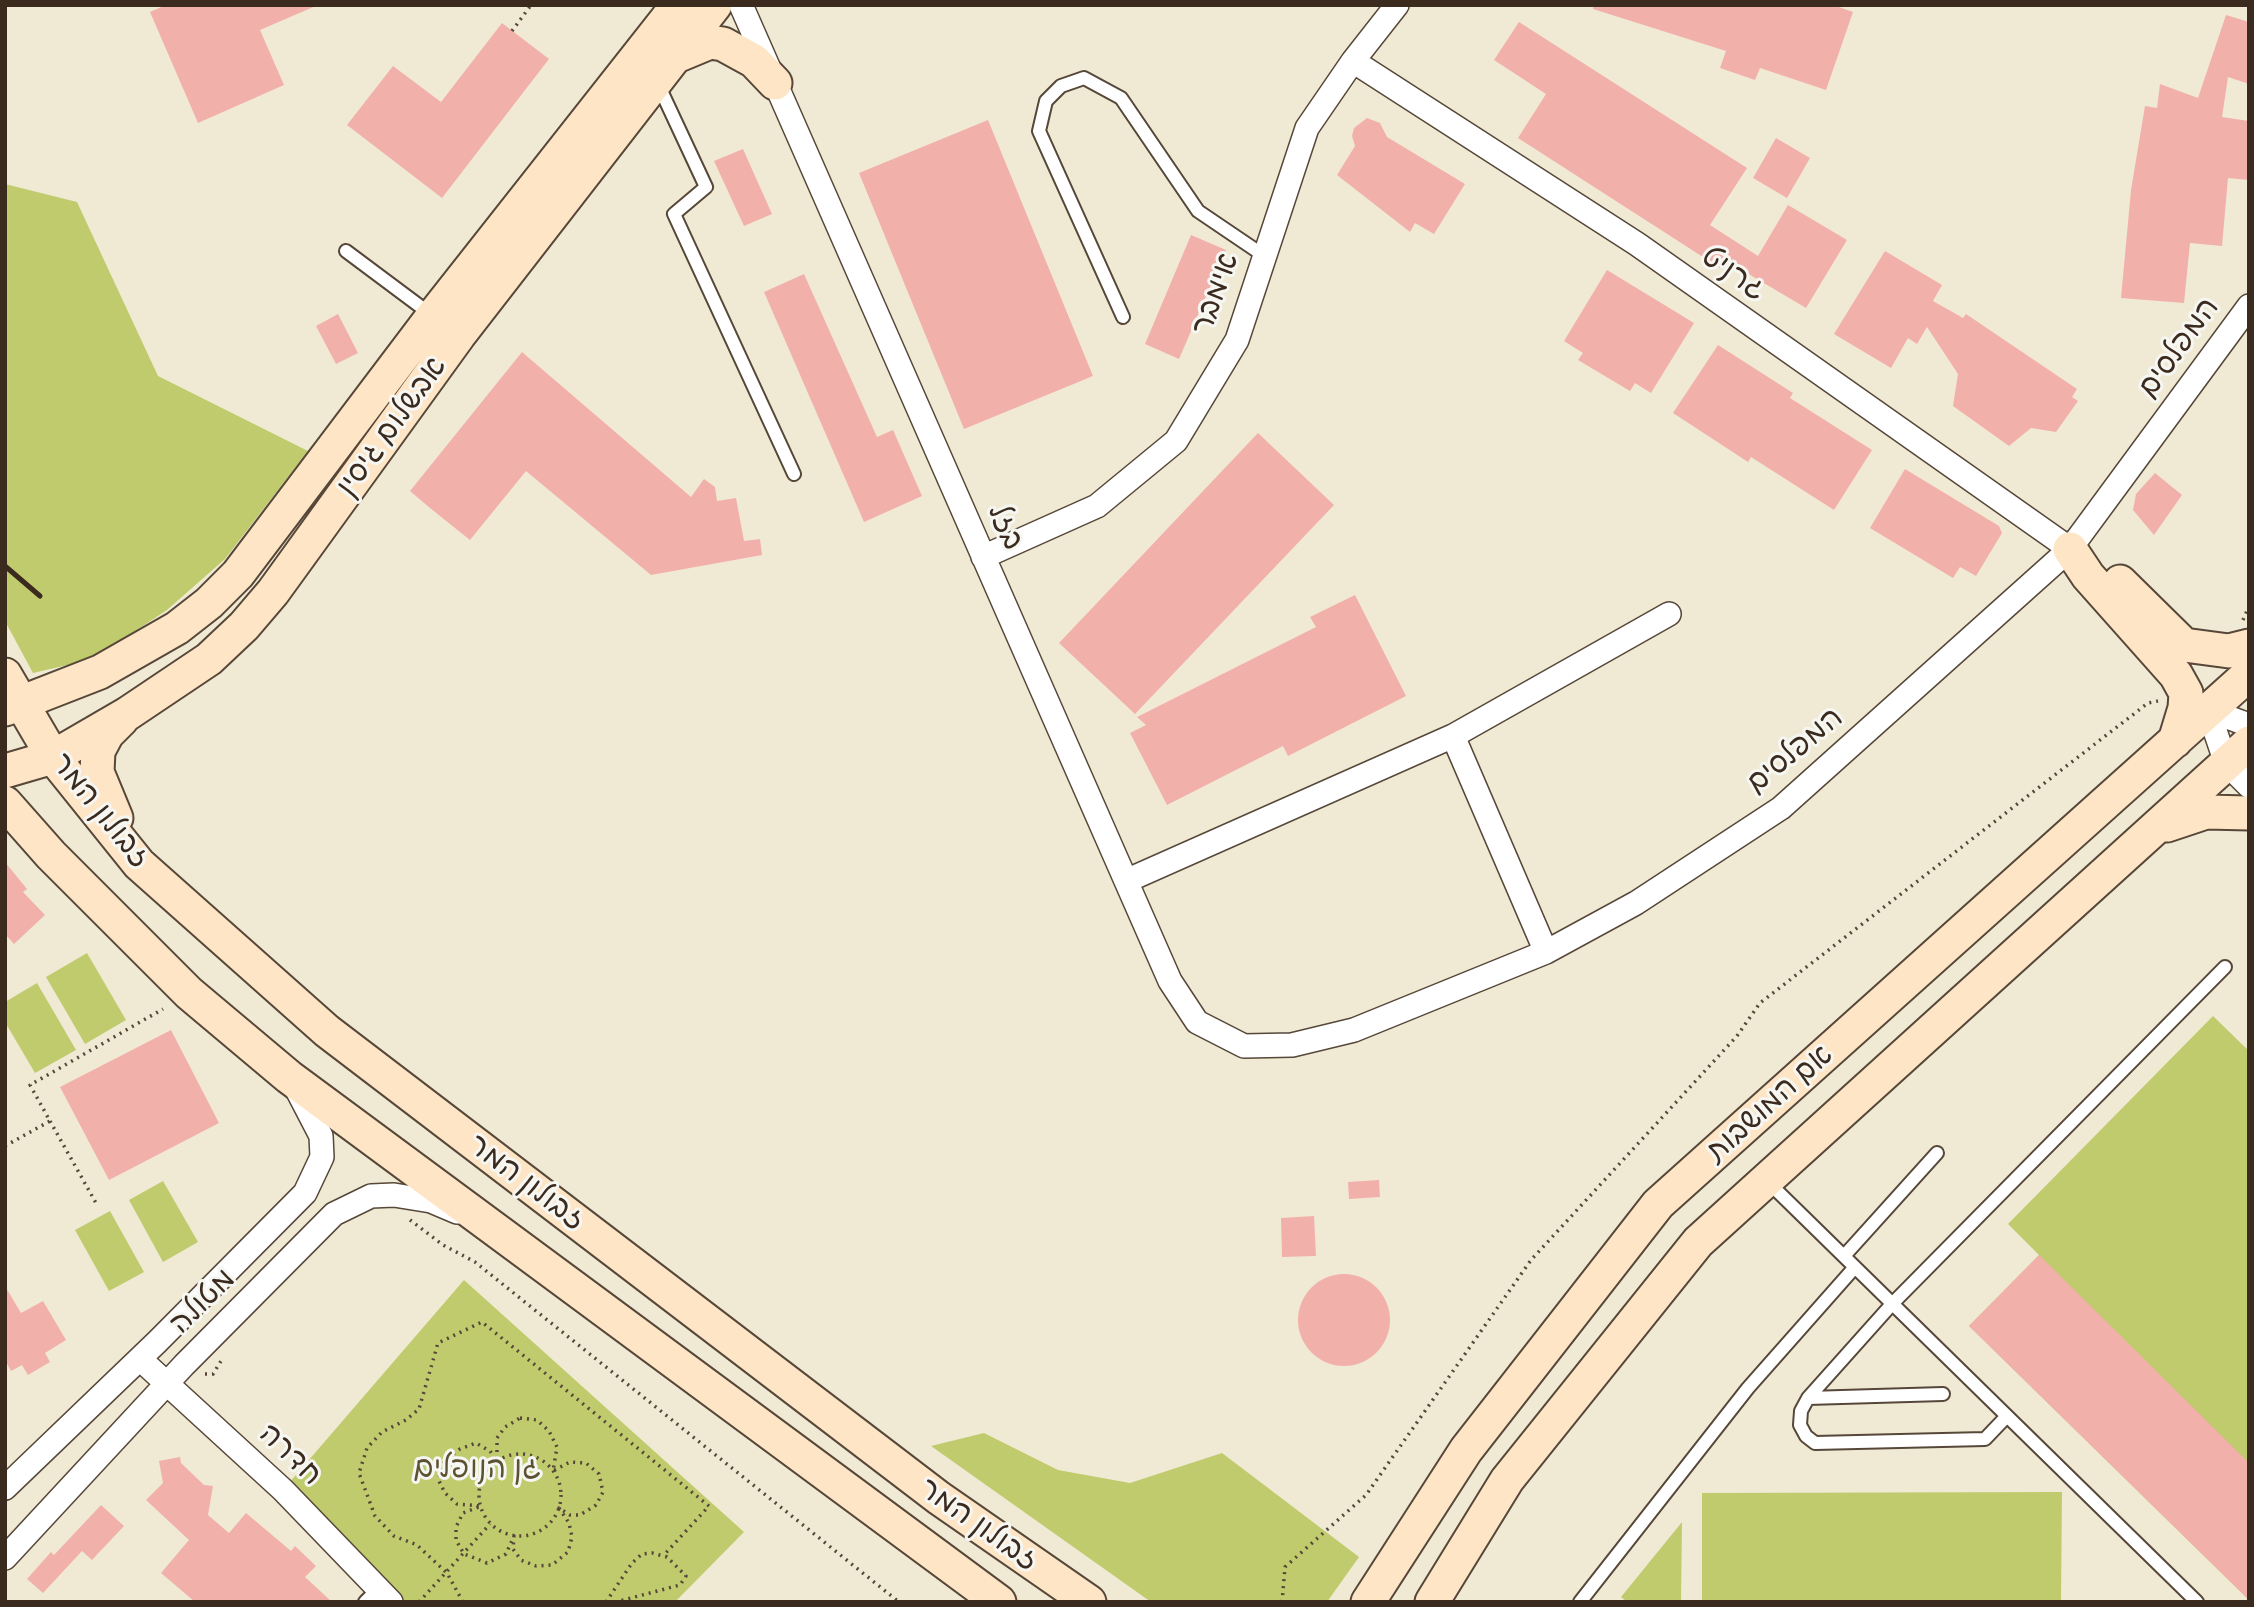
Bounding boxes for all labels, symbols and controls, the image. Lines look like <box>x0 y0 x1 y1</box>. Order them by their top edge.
street label: גרניט <box>1694 239 1772 309</box>
street label: אימבר <box>1185 248 1247 340</box>
street label: המפלסים <box>2131 291 2227 405</box>
street label: אבשלום גיסין <box>329 350 455 504</box>
street label: בזל <box>979 499 1031 555</box>
street label: המפלסים <box>1739 700 1851 802</box>
street label: זבולון המר <box>43 746 157 876</box>
street label: אם המושבות <box>1699 1038 1841 1170</box>
street label: זבולון המר <box>460 1127 592 1239</box>
street label: מטולה <box>163 1262 243 1342</box>
street label: חדרה <box>251 1416 329 1494</box>
park label: גן הנופלים <box>413 1451 541 1487</box>
street label: זבולון המר <box>912 1471 1044 1579</box>

